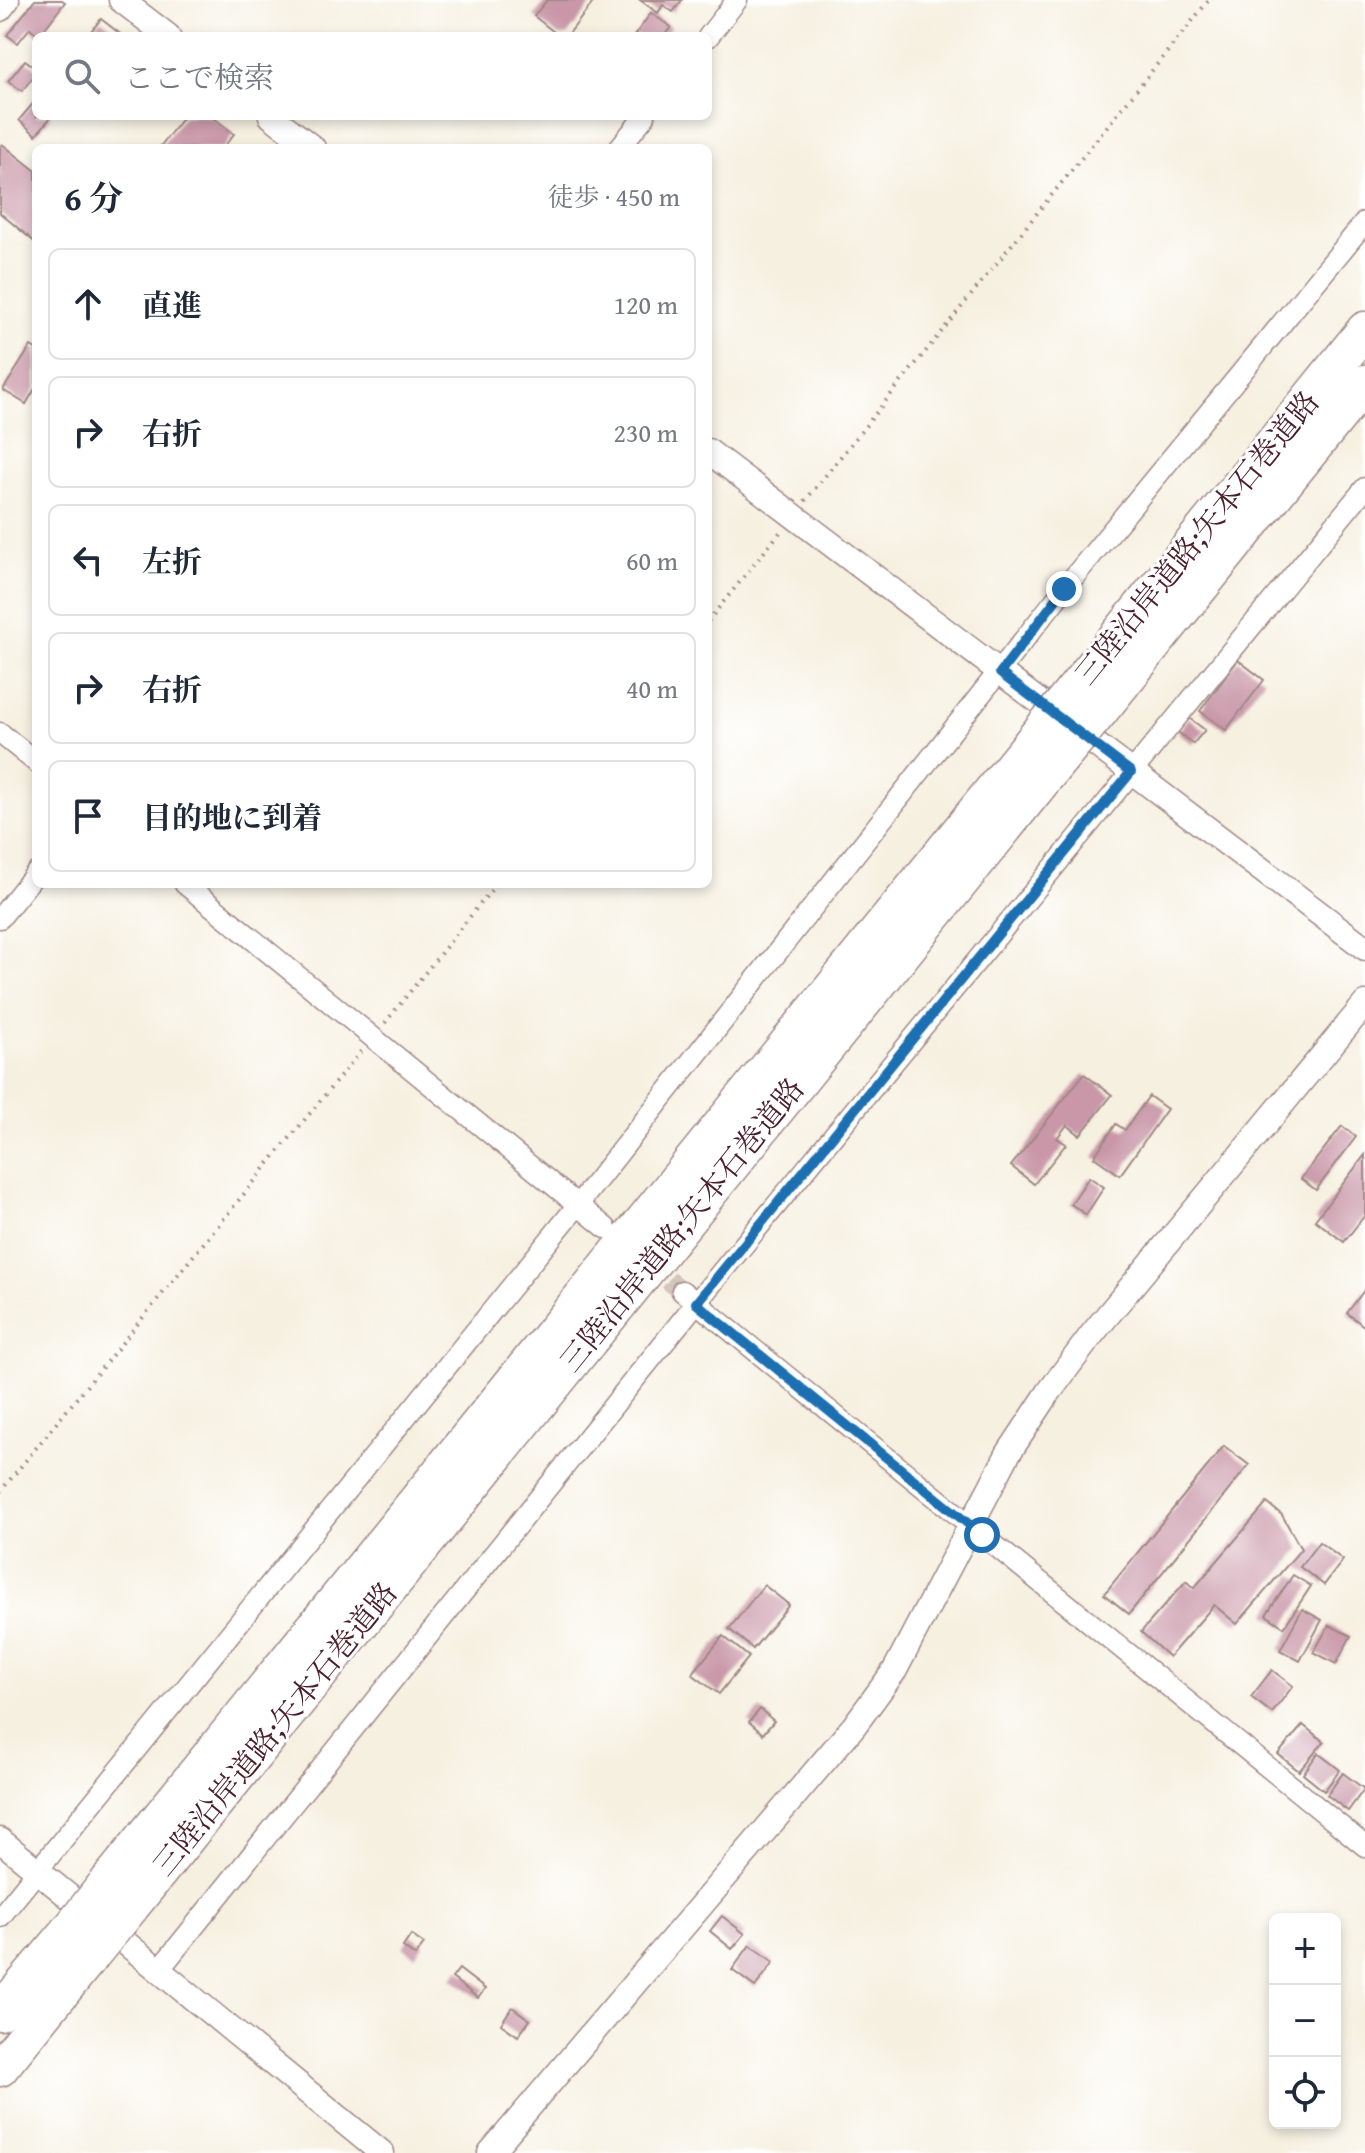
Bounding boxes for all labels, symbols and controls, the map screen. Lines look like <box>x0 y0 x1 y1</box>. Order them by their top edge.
search box <box>32 32 712 120</box>
icon: search <box>60 54 104 98</box>
text: ここで検索 <box>124 55 274 99</box>
text: 6 分 <box>64 173 123 222</box>
text: 徒歩 · 450 m <box>548 177 680 216</box>
icon: ahead <box>66 282 110 326</box>
text: 直進 <box>142 283 202 327</box>
text: 120 m <box>613 285 678 324</box>
street label: 三陸沿岸道路;矢本石巻道路 <box>1064 381 1329 694</box>
icon: right <box>66 410 110 454</box>
text: 右折 <box>142 411 202 455</box>
text: 230 m <box>613 413 678 452</box>
icon: left <box>66 538 110 582</box>
text: 左折 <box>142 539 202 583</box>
text: 60 m <box>626 541 678 580</box>
route end <box>1046 571 1082 607</box>
icon: right <box>66 666 110 710</box>
text: 右折 <box>142 667 202 711</box>
text: 40 m <box>626 669 678 708</box>
icon: arrive <box>66 794 110 838</box>
text: 目的地に到着 <box>142 795 322 839</box>
street label: 三陸沿岸道路;矢本石巻道路 <box>549 1068 814 1381</box>
route start <box>964 1517 1000 1553</box>
street label: 三陸沿岸道路;矢本石巻道路 <box>142 1572 407 1885</box>
map controls <box>1269 1913 1341 2129</box>
button: + <box>1269 1913 1341 1985</box>
button: − <box>1269 1985 1341 2057</box>
button: locate <box>1269 2057 1341 2129</box>

